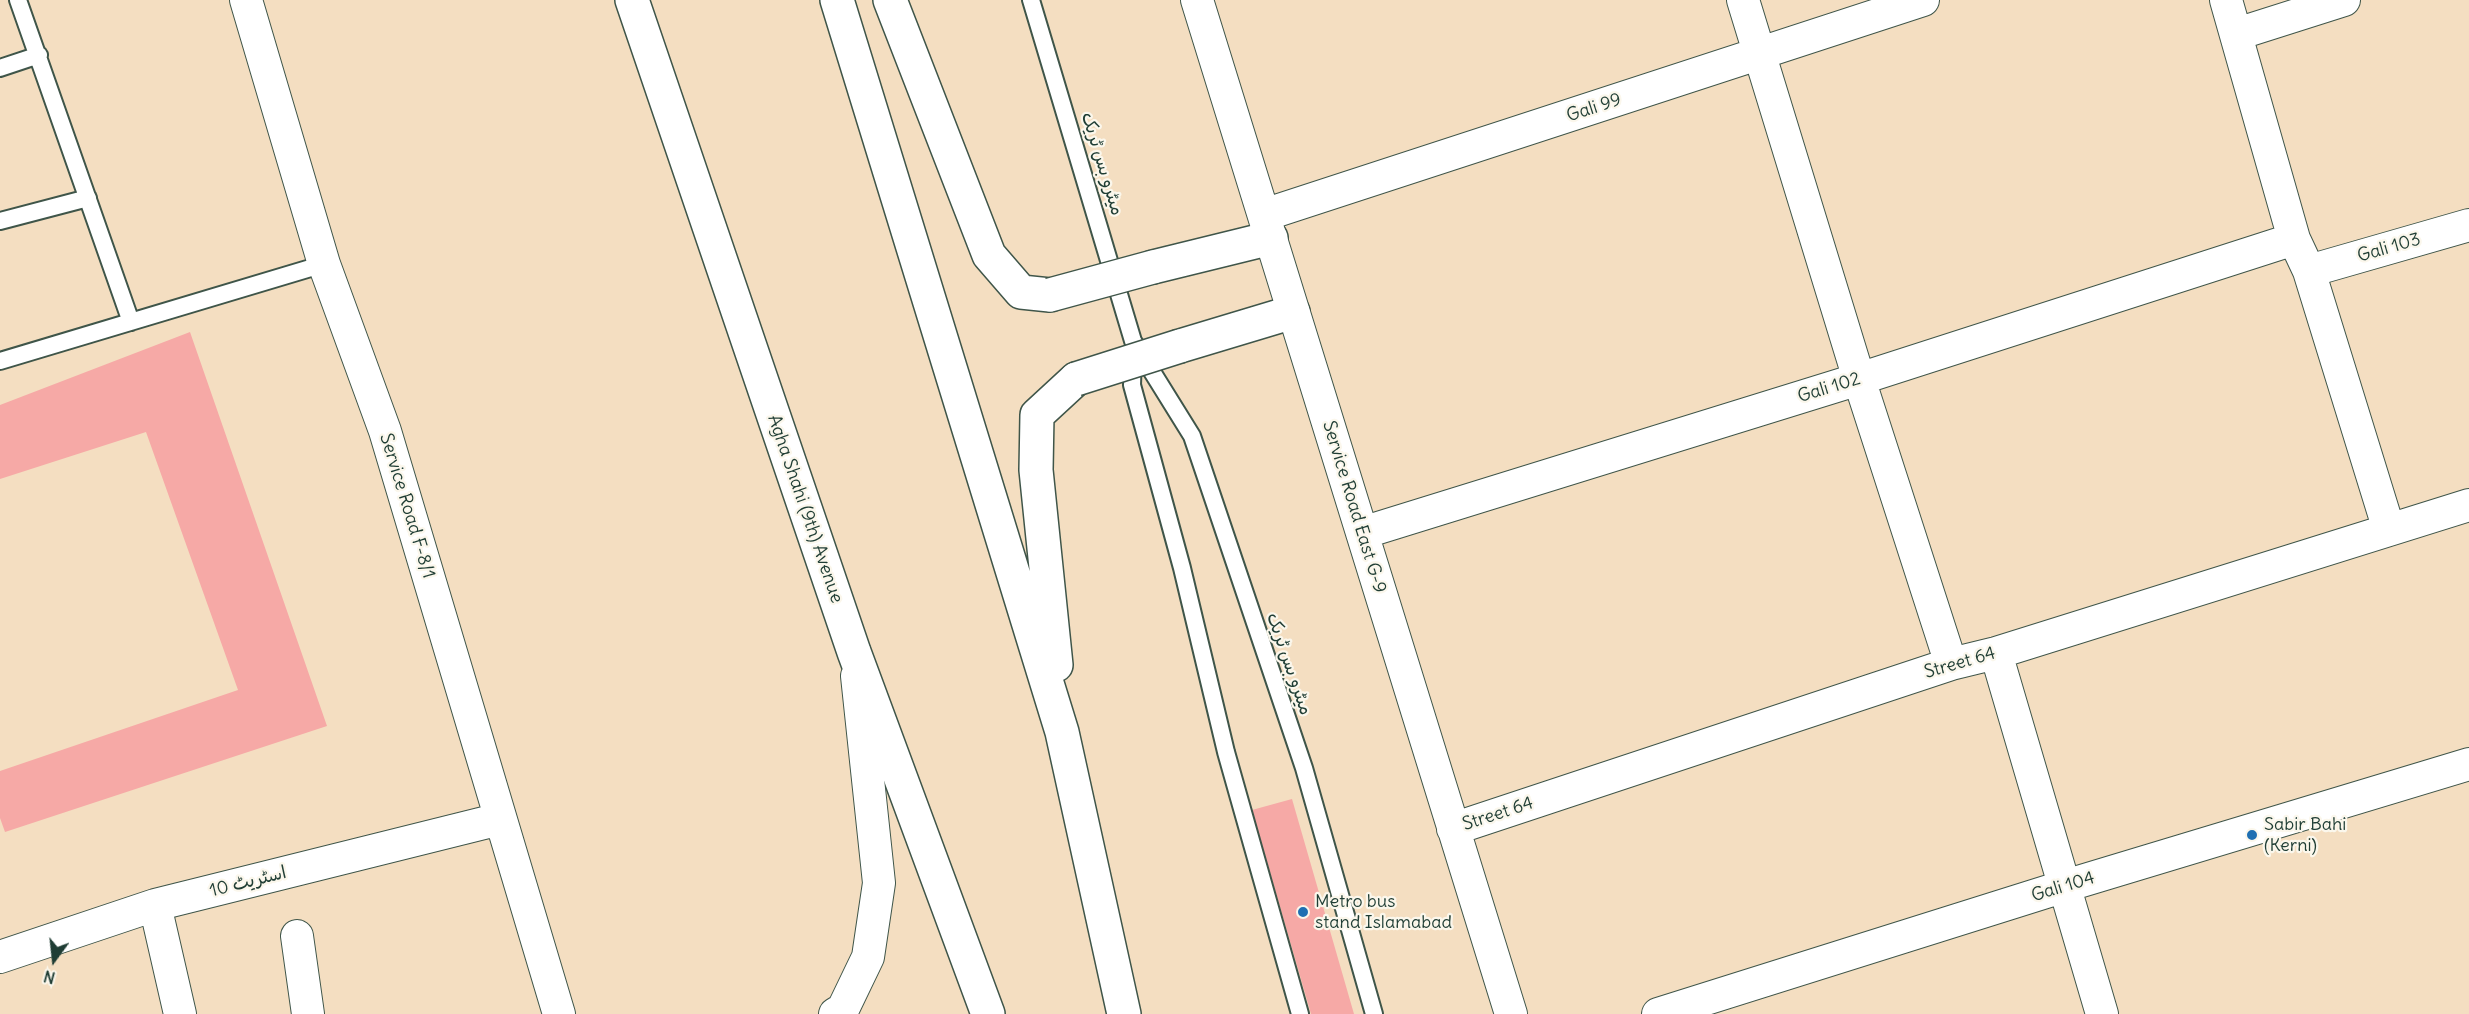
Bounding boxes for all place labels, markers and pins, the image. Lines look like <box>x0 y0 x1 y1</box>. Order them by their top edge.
place label: Sabir Bahi (Kerni) <box>2264 814 2346 856</box>
marker: Sabir Bahi (Kerni) <box>2245 828 2259 842</box>
place label: Metro bus stand Islamabad <box>1315 891 1452 934</box>
marker: Metro bus stand Islamabad <box>1296 905 1310 919</box>

